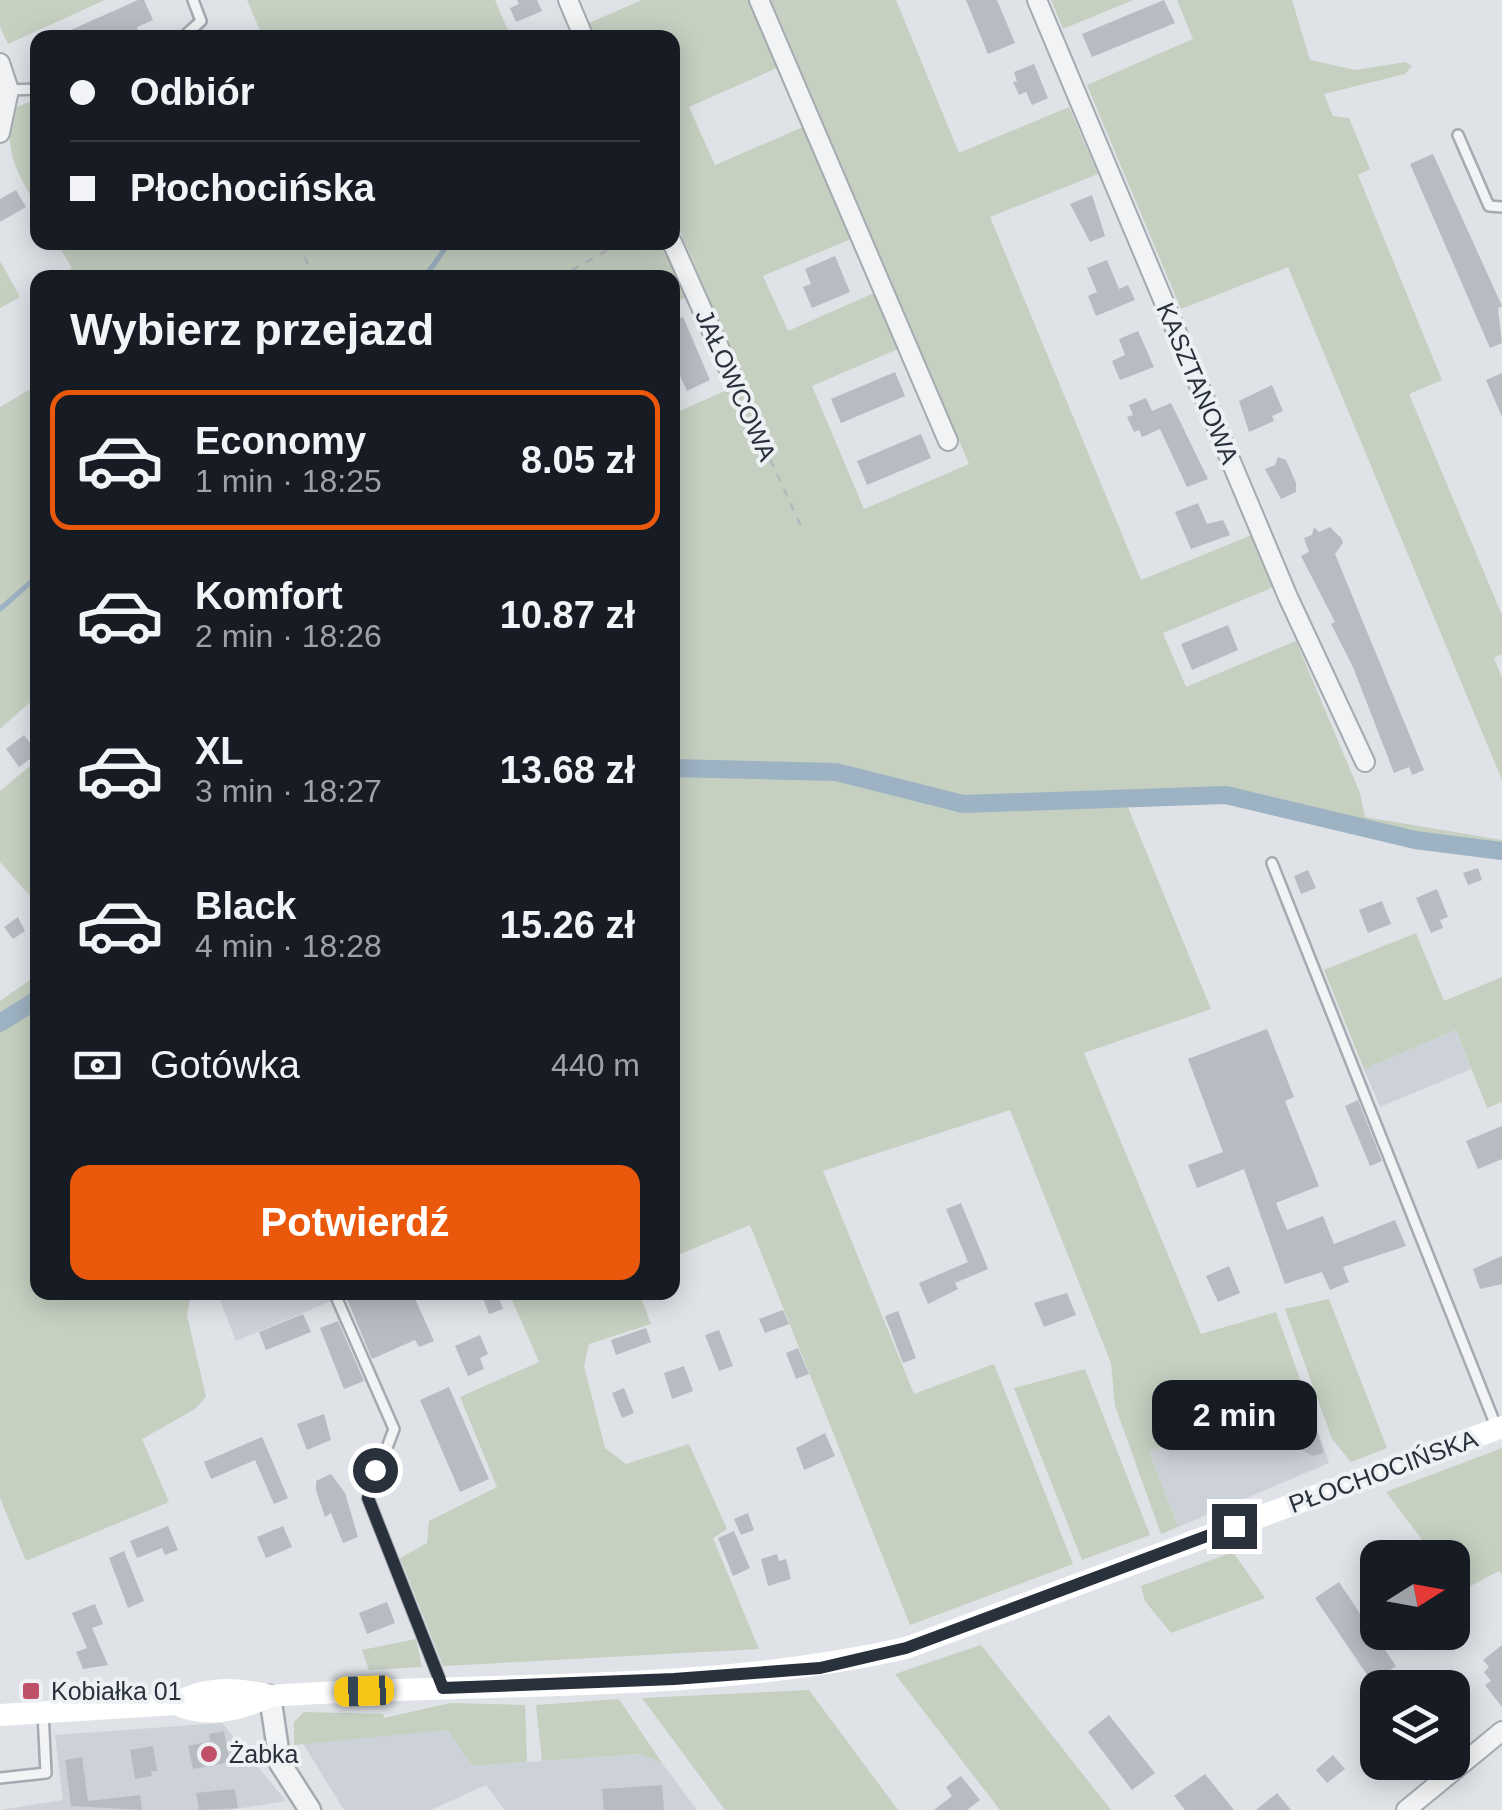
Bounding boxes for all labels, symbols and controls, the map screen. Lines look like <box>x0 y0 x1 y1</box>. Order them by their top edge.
text: Odbiór <box>130 71 255 113</box>
text: Płochocińska <box>130 167 375 209</box>
street label: KASZTANOWA <box>1151 298 1245 468</box>
text: Wybierz przejazd <box>70 304 434 355</box>
street label: JAŁOWCOWA <box>690 305 782 465</box>
icon: car <box>75 415 165 505</box>
text: Economy <box>195 420 366 462</box>
text: 8.05 zł <box>521 439 635 481</box>
text: 1 min · 18:25 <box>195 463 382 499</box>
icon: car <box>75 570 165 660</box>
text: Komfort <box>195 575 343 617</box>
text: 10.87 zł <box>500 594 635 636</box>
text: 2 min · 18:26 <box>195 618 382 654</box>
icon: car <box>75 725 165 815</box>
text: XL <box>195 730 244 772</box>
text: 13.68 zł <box>500 749 635 791</box>
text: 3 min · 18:27 <box>195 773 382 809</box>
icon: car <box>75 880 165 970</box>
text: Black <box>195 885 296 927</box>
text: 15.26 zł <box>500 904 635 946</box>
text: 4 min · 18:28 <box>195 928 382 964</box>
icon: cash <box>70 1038 125 1093</box>
text: Gotówka <box>150 1044 300 1086</box>
text: 440 m <box>551 1047 640 1083</box>
button: Potwierdź <box>70 1165 640 1280</box>
callout: 2 min <box>1152 1381 1316 1451</box>
text: 2 min <box>1193 1397 1276 1433</box>
street label: PŁOCHOCIŃSKA <box>1285 1424 1481 1518</box>
route start <box>353 1448 398 1493</box>
route end <box>1212 1504 1257 1549</box>
north arrow <box>1360 1540 1470 1650</box>
map controls <box>1360 1540 1470 1780</box>
button: layers <box>1360 1670 1470 1780</box>
car <box>333 1675 395 1707</box>
place label: Kobiałka 01 <box>51 1677 182 1705</box>
marker: Kobiałka 01 <box>20 1680 42 1702</box>
place label: Żabka <box>229 1740 299 1768</box>
marker: Żabka <box>198 1743 220 1765</box>

